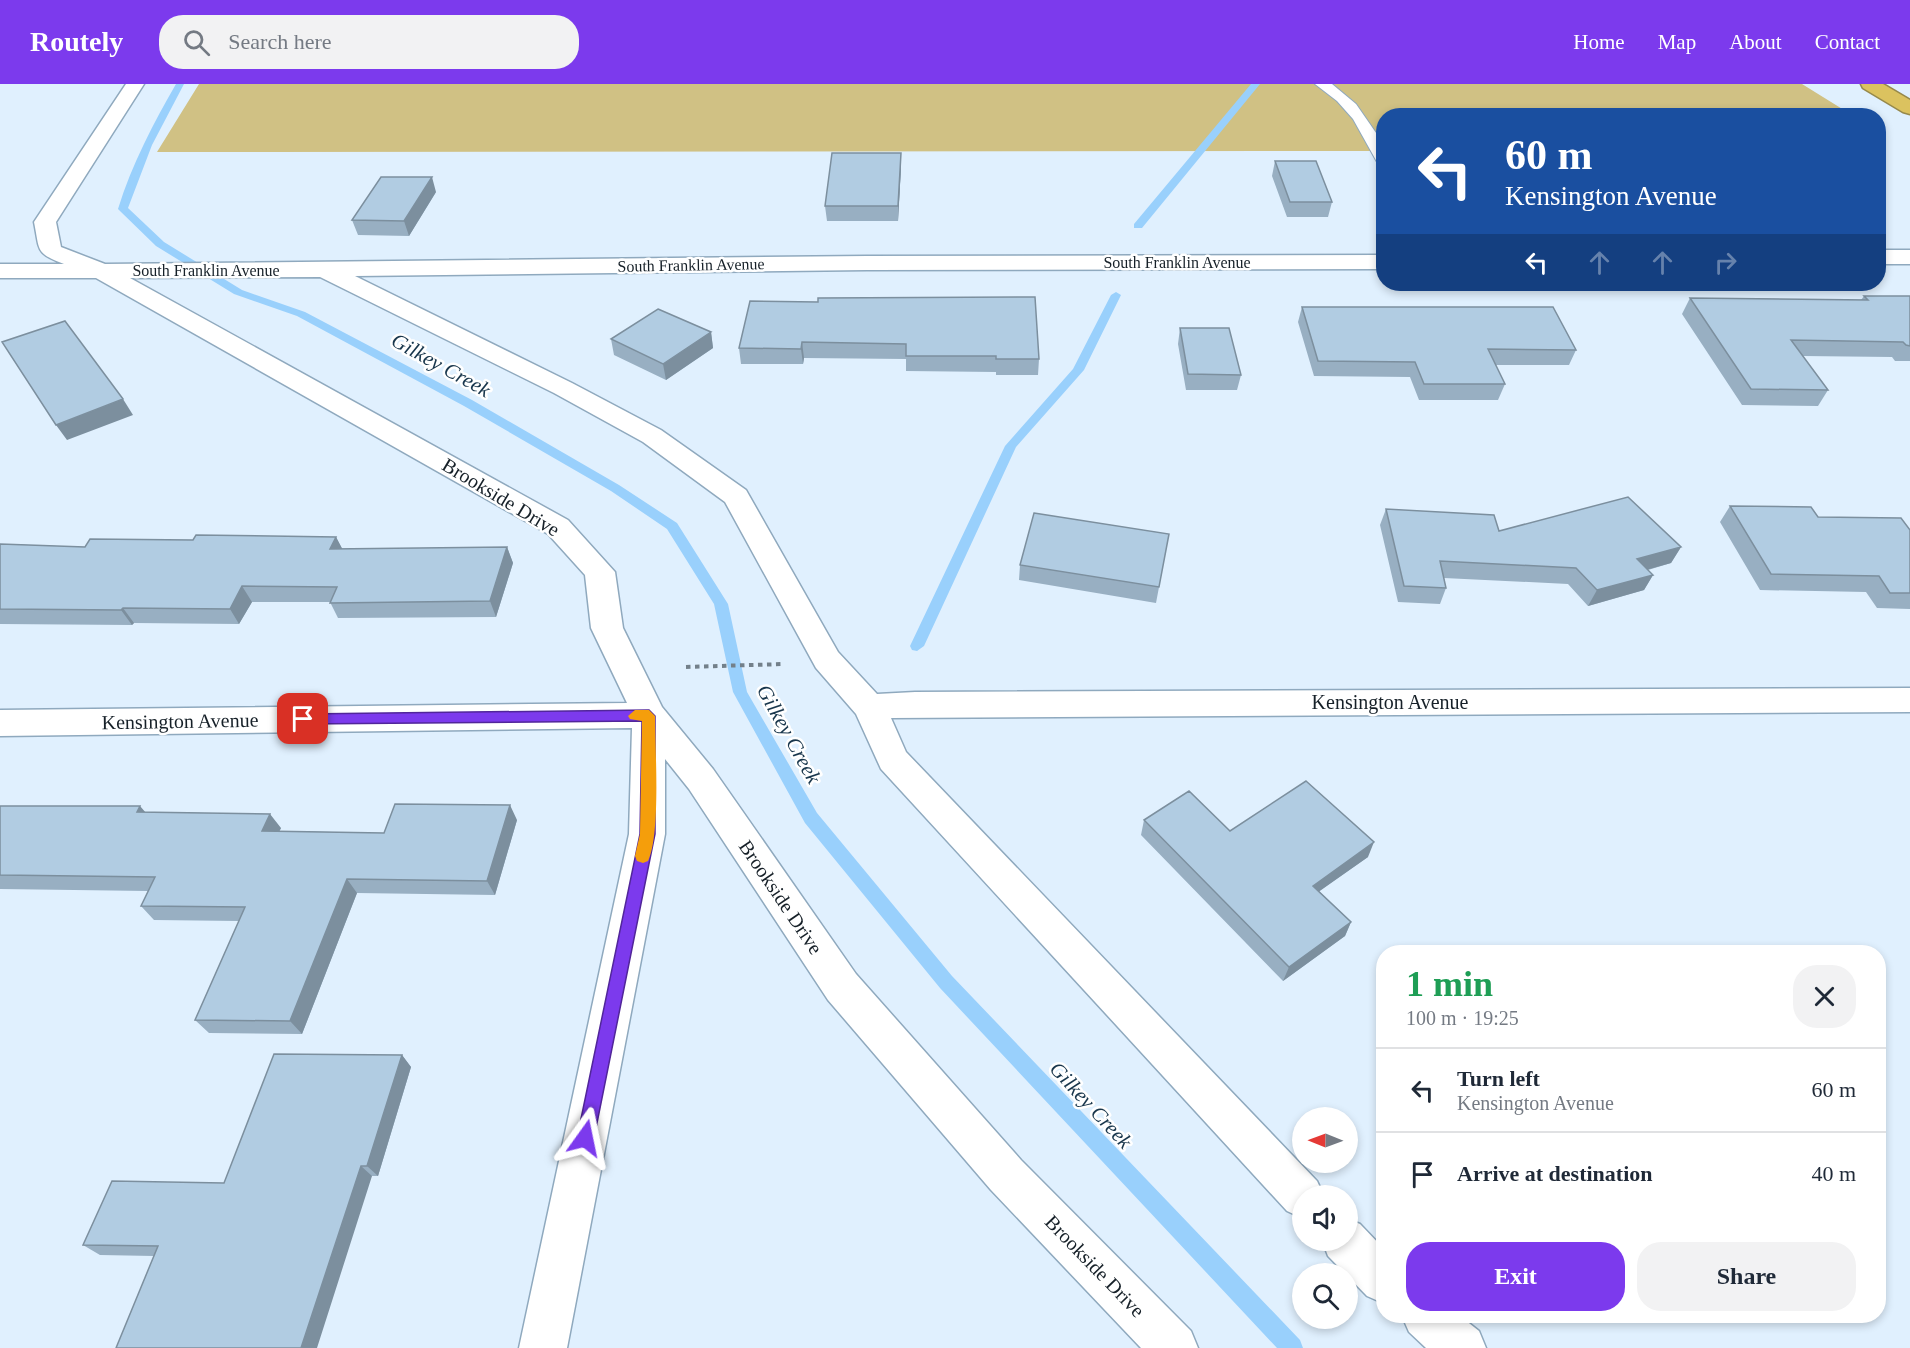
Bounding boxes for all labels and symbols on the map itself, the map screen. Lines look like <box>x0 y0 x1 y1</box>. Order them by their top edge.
street label: South Franklin Avenue <box>1103 254 1251 271</box>
street label: South Franklin Avenue <box>617 255 765 275</box>
street label: South Franklin Avenue <box>132 262 280 279</box>
water label: Gilkey Creek <box>387 328 495 402</box>
street label: Brookside Drive <box>438 453 564 541</box>
water label: Gilkey Creek <box>752 680 826 788</box>
street label: Kensington Avenue <box>1312 691 1469 714</box>
pin <box>277 693 328 744</box>
street label: Kensington Avenue <box>101 709 259 734</box>
street label: Brookside Drive <box>735 836 827 958</box>
water label: Gilkey Creek <box>1045 1057 1138 1154</box>
position arrow <box>553 1106 617 1170</box>
north arrow <box>1292 1107 1358 1173</box>
street label: Brookside Drive <box>1041 1211 1149 1321</box>

